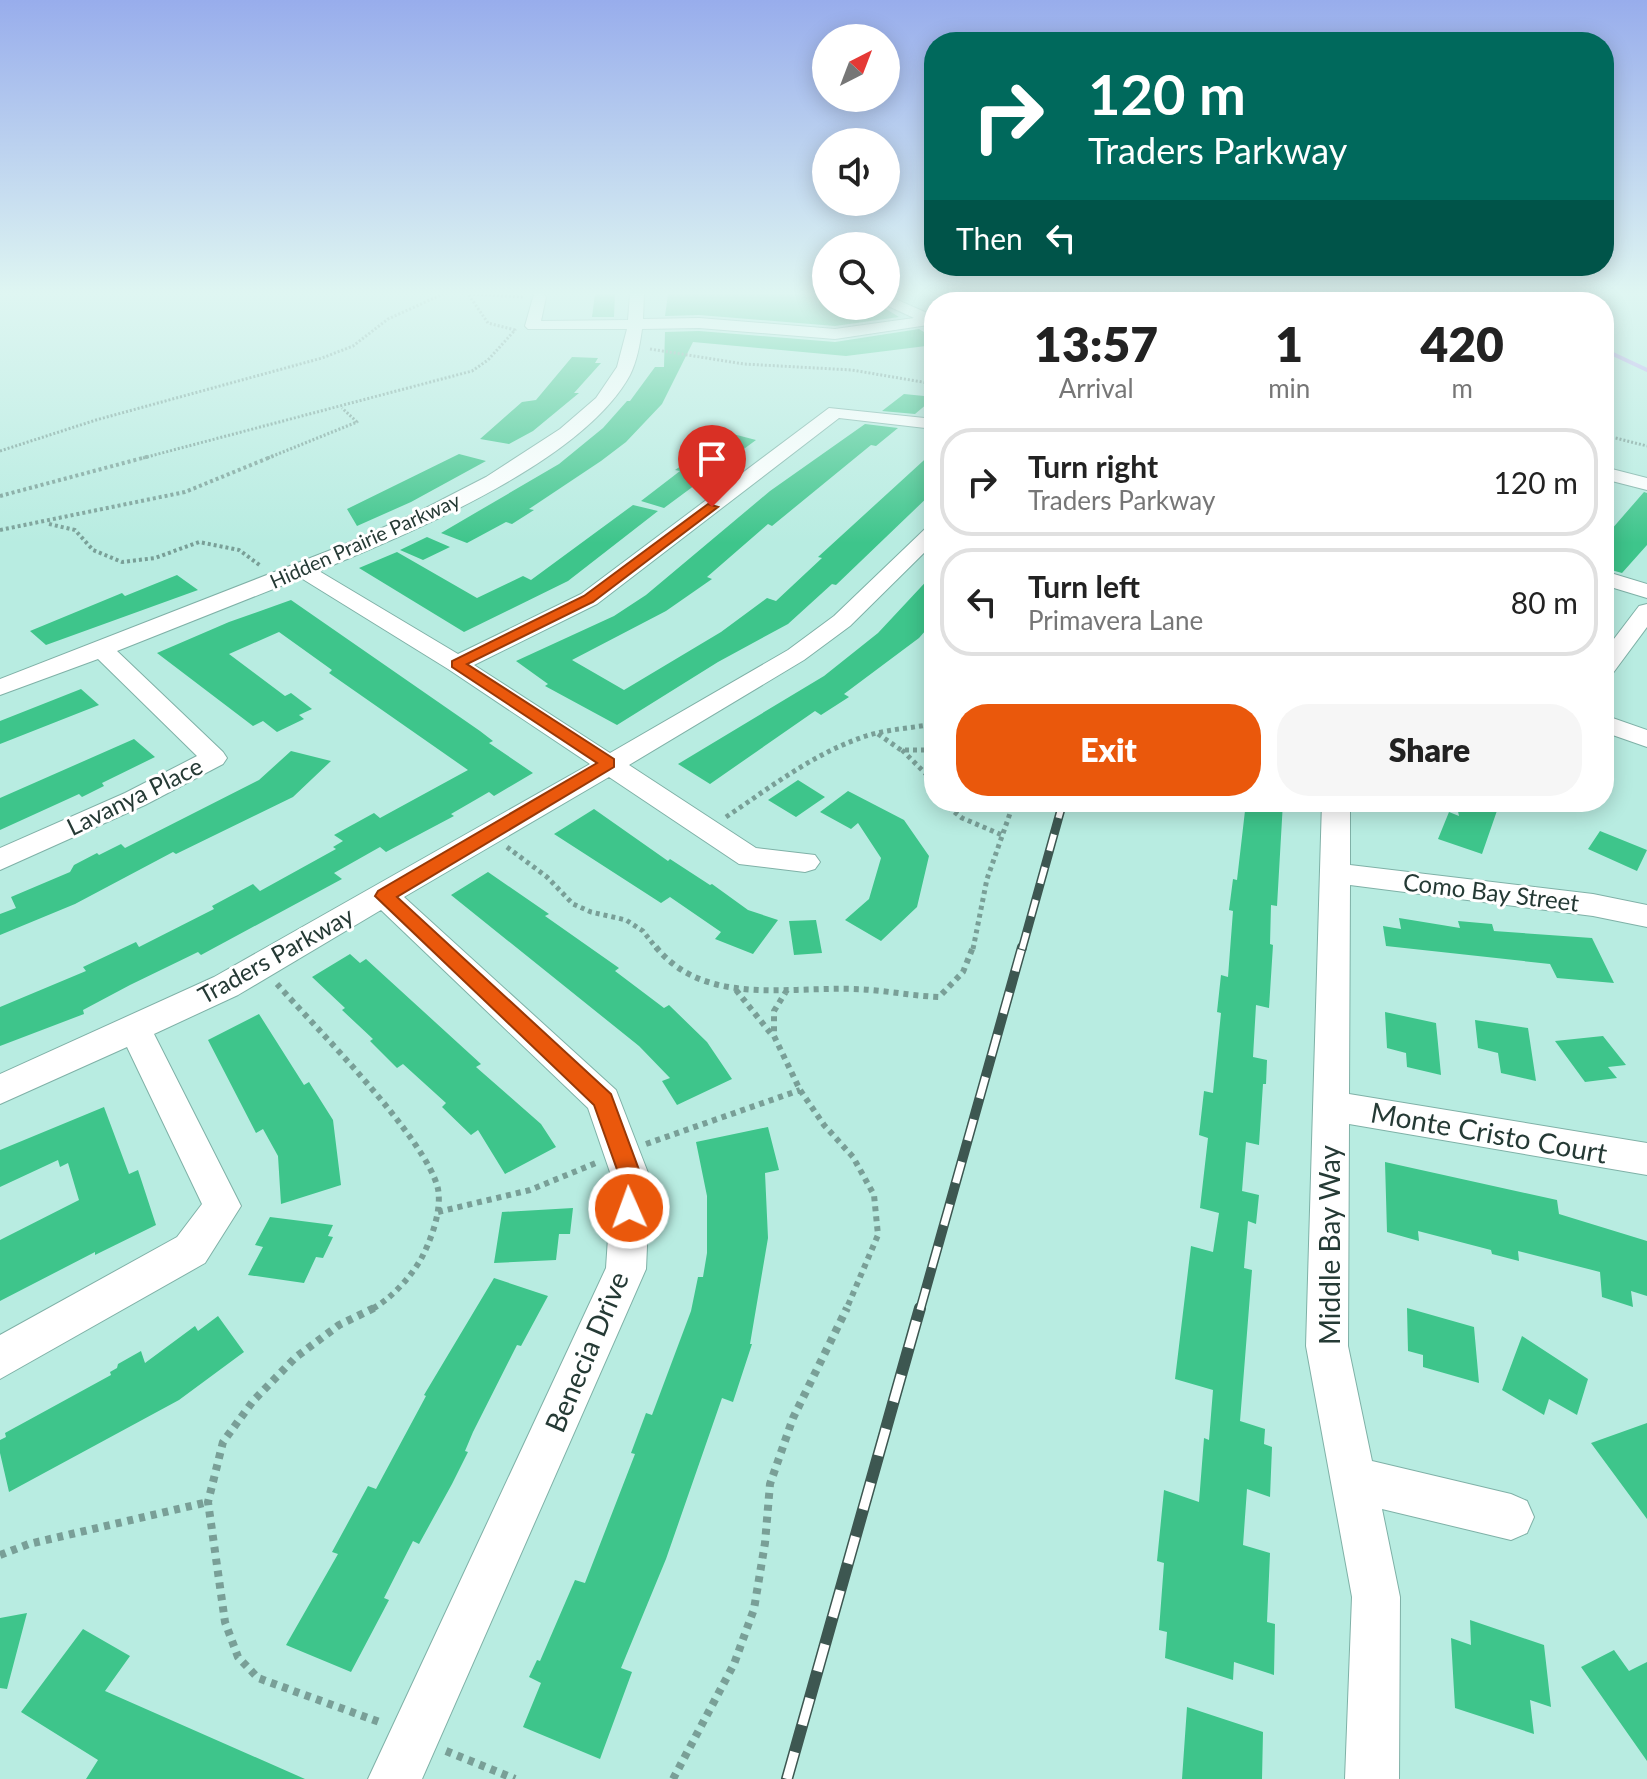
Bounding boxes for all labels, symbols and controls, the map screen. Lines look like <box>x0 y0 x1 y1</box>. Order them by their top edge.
north arrow <box>812 24 900 112</box>
map controls <box>812 24 900 320</box>
text: 120 m <box>1088 60 1246 127</box>
icon: right <box>956 64 1060 168</box>
button: sound <box>812 128 900 216</box>
text: Traders Parkway <box>1088 128 1347 172</box>
icon: left <box>1039 216 1083 260</box>
text: Then <box>956 220 1023 256</box>
button: search <box>812 232 900 320</box>
text: 13:57 <box>1034 315 1158 372</box>
text: 1 <box>1275 315 1303 372</box>
text: 420 <box>1420 315 1504 372</box>
text: Arrival <box>1059 372 1134 404</box>
text: min <box>1268 372 1310 404</box>
text: m <box>1451 372 1473 404</box>
pin <box>678 425 746 507</box>
icon: arrive <box>690 437 734 481</box>
text: Turn right <box>1028 448 1158 484</box>
icon: right <box>960 460 1004 504</box>
text: 120 m <box>1493 464 1578 500</box>
text: Traders Parkway <box>1028 484 1215 516</box>
street label: Hidden Prairie Parkway <box>266 487 464 593</box>
text: Turn left <box>1028 568 1140 604</box>
icon: left <box>960 580 1004 624</box>
text: 80 m <box>1511 584 1578 620</box>
text: Primavera Lane <box>1028 604 1203 636</box>
button: Exit <box>956 704 1261 796</box>
button: Share <box>1277 704 1582 796</box>
street label: Lavanya Place <box>62 750 207 841</box>
street label: Como Bay Street <box>1402 866 1581 917</box>
street label: Traders Parkway <box>193 900 358 1009</box>
street label: Monte Cristo Court <box>1368 1094 1610 1170</box>
street label: Middle Bay Way <box>1312 1145 1346 1345</box>
position arrow <box>587 1166 671 1250</box>
street label: Benecia Drive <box>537 1266 635 1437</box>

